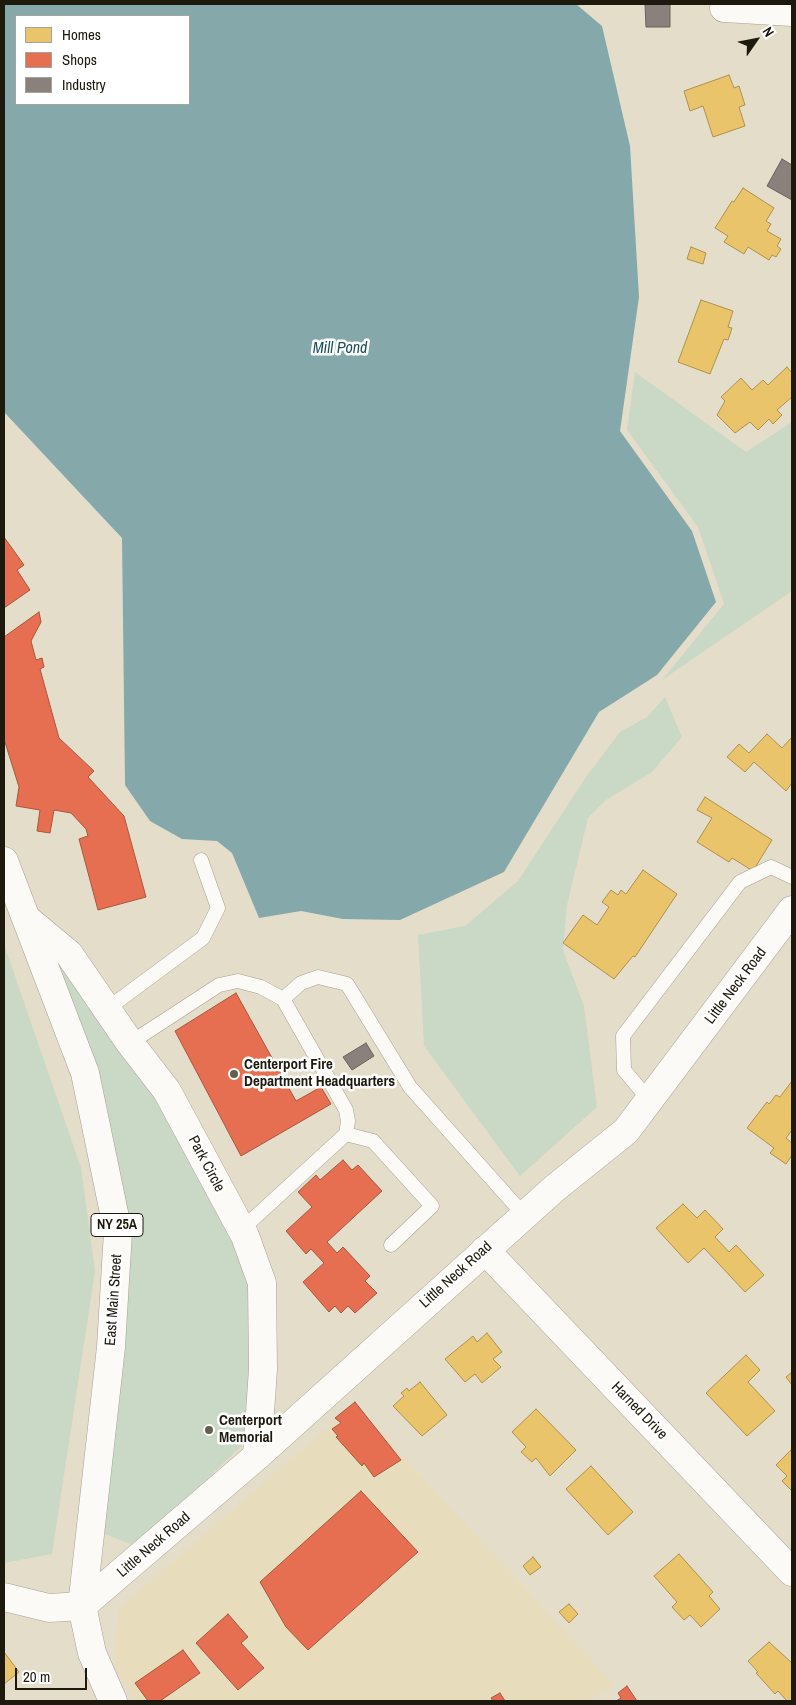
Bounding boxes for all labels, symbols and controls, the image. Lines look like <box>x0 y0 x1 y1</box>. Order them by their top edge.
legend <box>15 15 190 105</box>
north arrow <box>731 15 781 65</box>
text: N <box>759 23 778 40</box>
text: Homes <box>62 24 101 45</box>
text: Shops <box>62 49 97 70</box>
text: Industry <box>62 74 106 95</box>
water label: Mill Pond <box>313 339 367 359</box>
street label: Little Neck Road <box>701 944 771 1028</box>
place label: Centerport Fire Department Headquarters <box>244 1056 395 1091</box>
marker: Centerport Fire Department Headquarters <box>228 1068 240 1080</box>
street label: Park Circle <box>184 1133 228 1195</box>
road number: NY 25A <box>91 1214 143 1236</box>
street label: Little Neck Road <box>416 1238 496 1312</box>
street label: East Main Street <box>102 1254 126 1346</box>
street label: Harned Drive <box>607 1378 671 1444</box>
place label: Centerport Memorial <box>219 1412 282 1447</box>
marker: Centerport Memorial <box>203 1424 215 1436</box>
street label: Little Neck Road <box>114 1508 194 1582</box>
scale bar <box>18 1658 90 1690</box>
text: 20 m <box>23 1666 50 1687</box>

